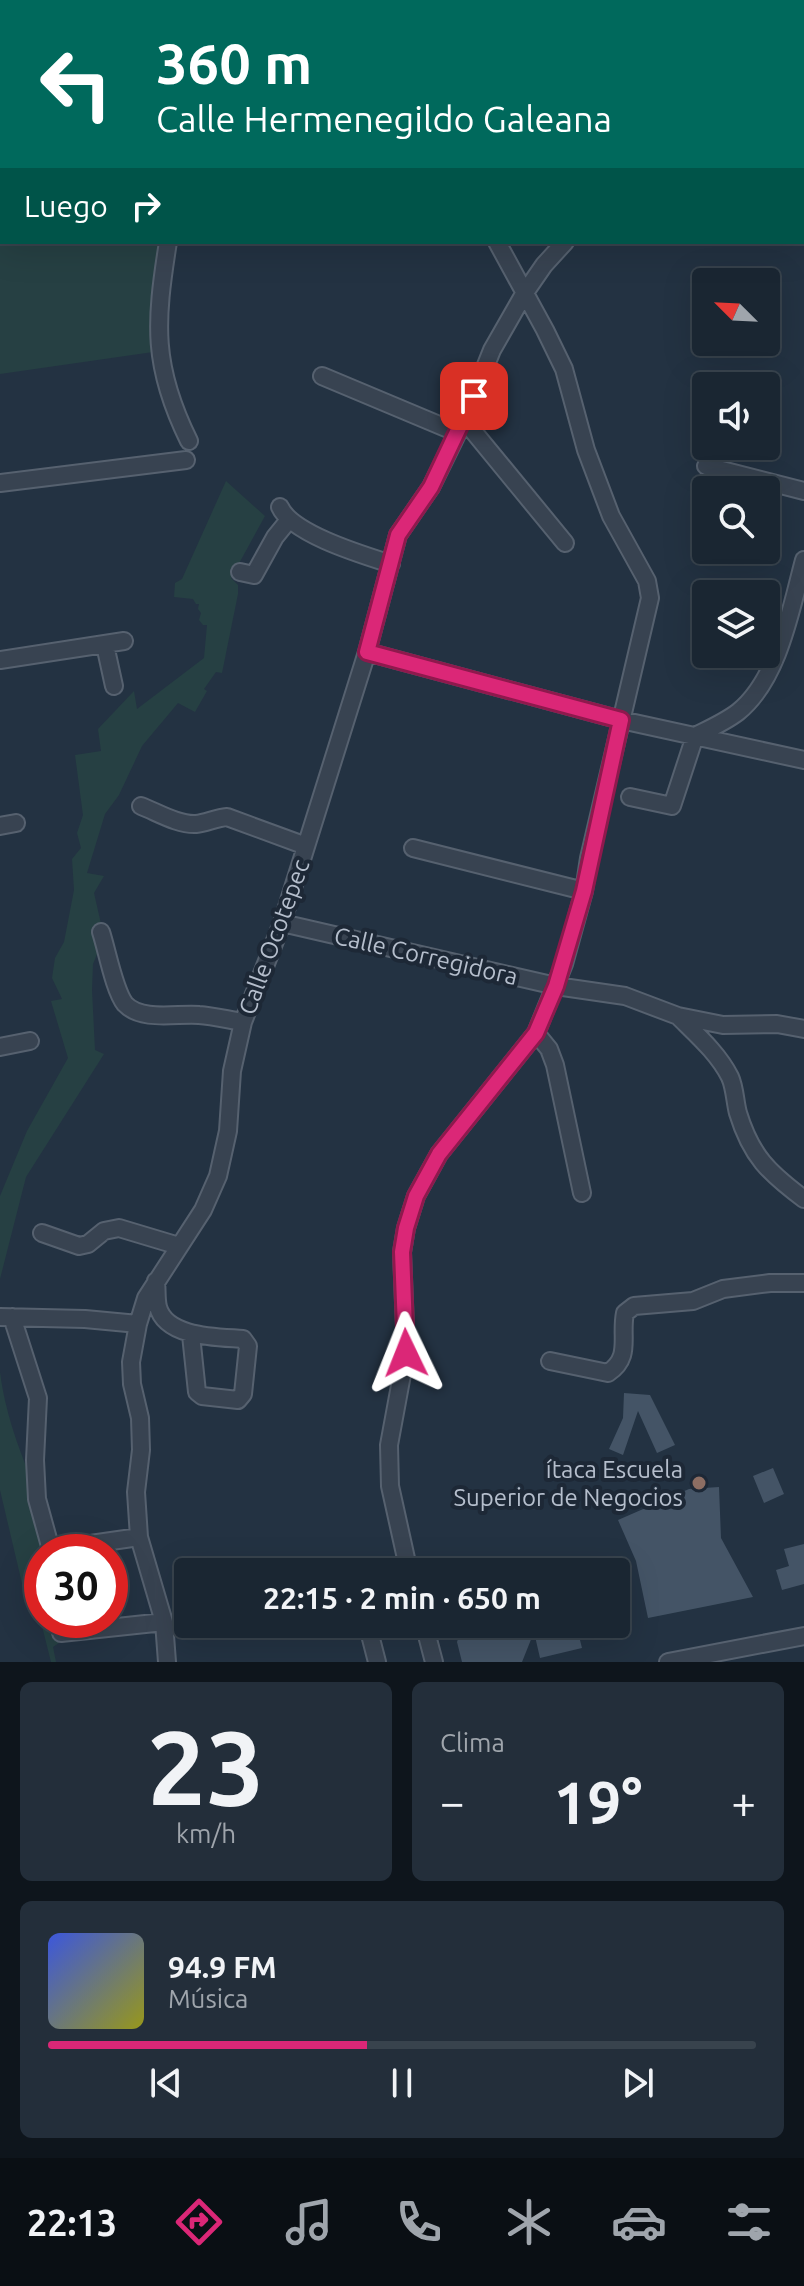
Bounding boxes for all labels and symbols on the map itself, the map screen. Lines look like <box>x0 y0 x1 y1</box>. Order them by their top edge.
north arrow <box>692 268 780 356</box>
pin <box>440 362 508 430</box>
street label: Calle Ocotepec <box>233 856 315 1018</box>
street label: Calle Corregidora <box>332 922 520 990</box>
position arrow <box>364 1311 448 1395</box>
place label: ítaca Escuela Superior de Negocios <box>453 1456 683 1511</box>
marker: ítaca Escuela Superior de Negocios <box>690 1474 708 1492</box>
speed limit sign: 30 <box>24 1534 128 1638</box>

